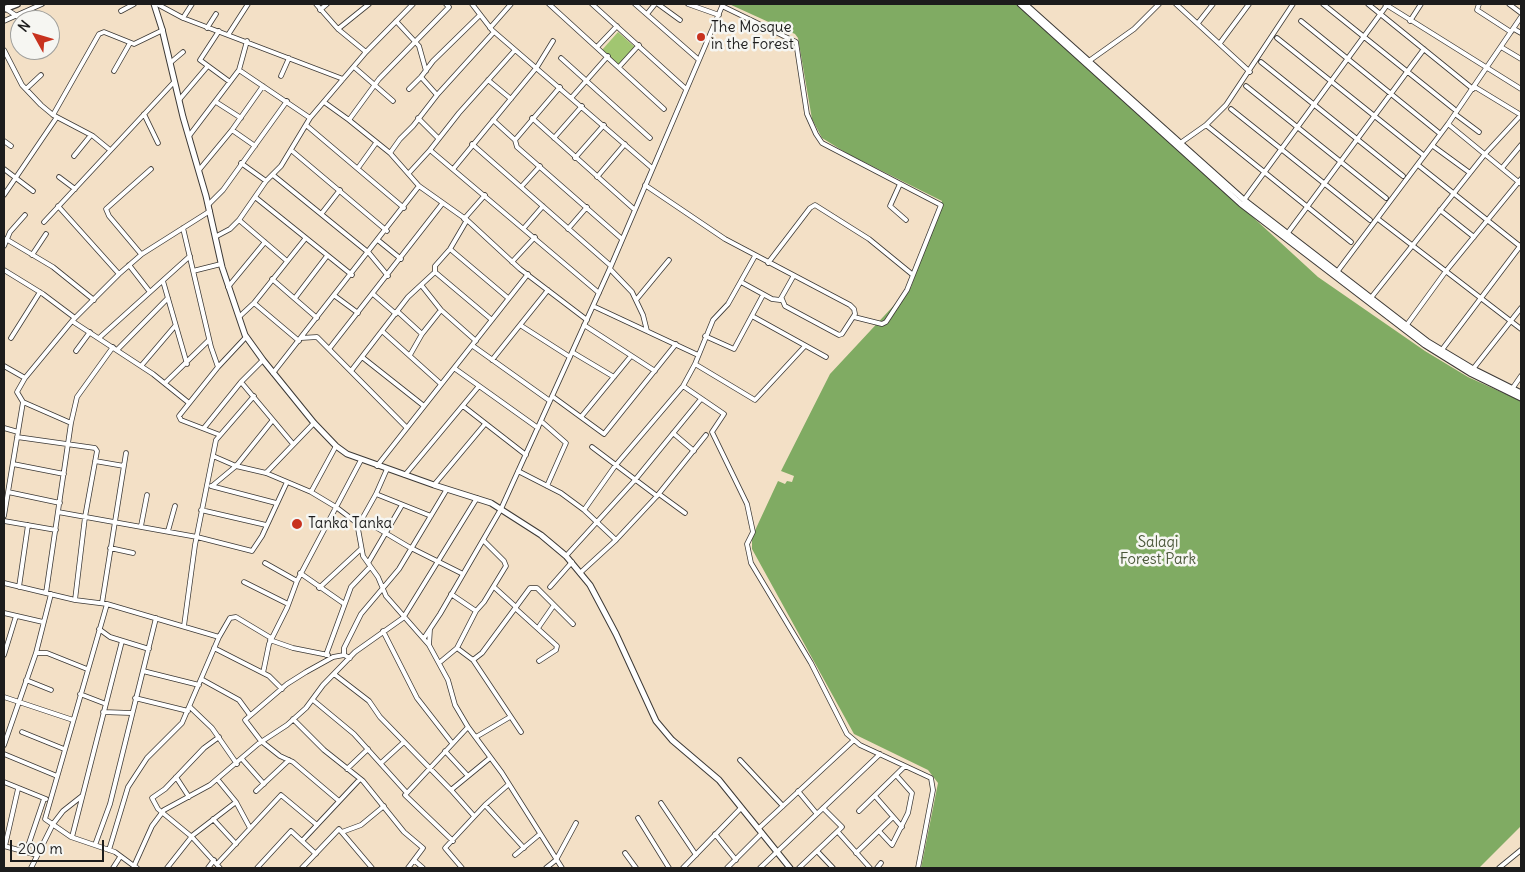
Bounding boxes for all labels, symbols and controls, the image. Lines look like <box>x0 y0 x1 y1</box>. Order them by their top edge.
north arrow <box>10 10 60 60</box>
text: N <box>14 17 34 36</box>
place label: The Mosque in the Forest <box>711 19 794 54</box>
marker: The Mosque in the Forest <box>695 31 707 43</box>
place label: Tanka Tanka <box>308 515 392 533</box>
marker: Tanka Tanka <box>290 517 304 531</box>
park label: Salagi Forest Park <box>1120 534 1196 569</box>
scale bar <box>12 830 106 862</box>
text: 200 m <box>18 839 63 858</box>

